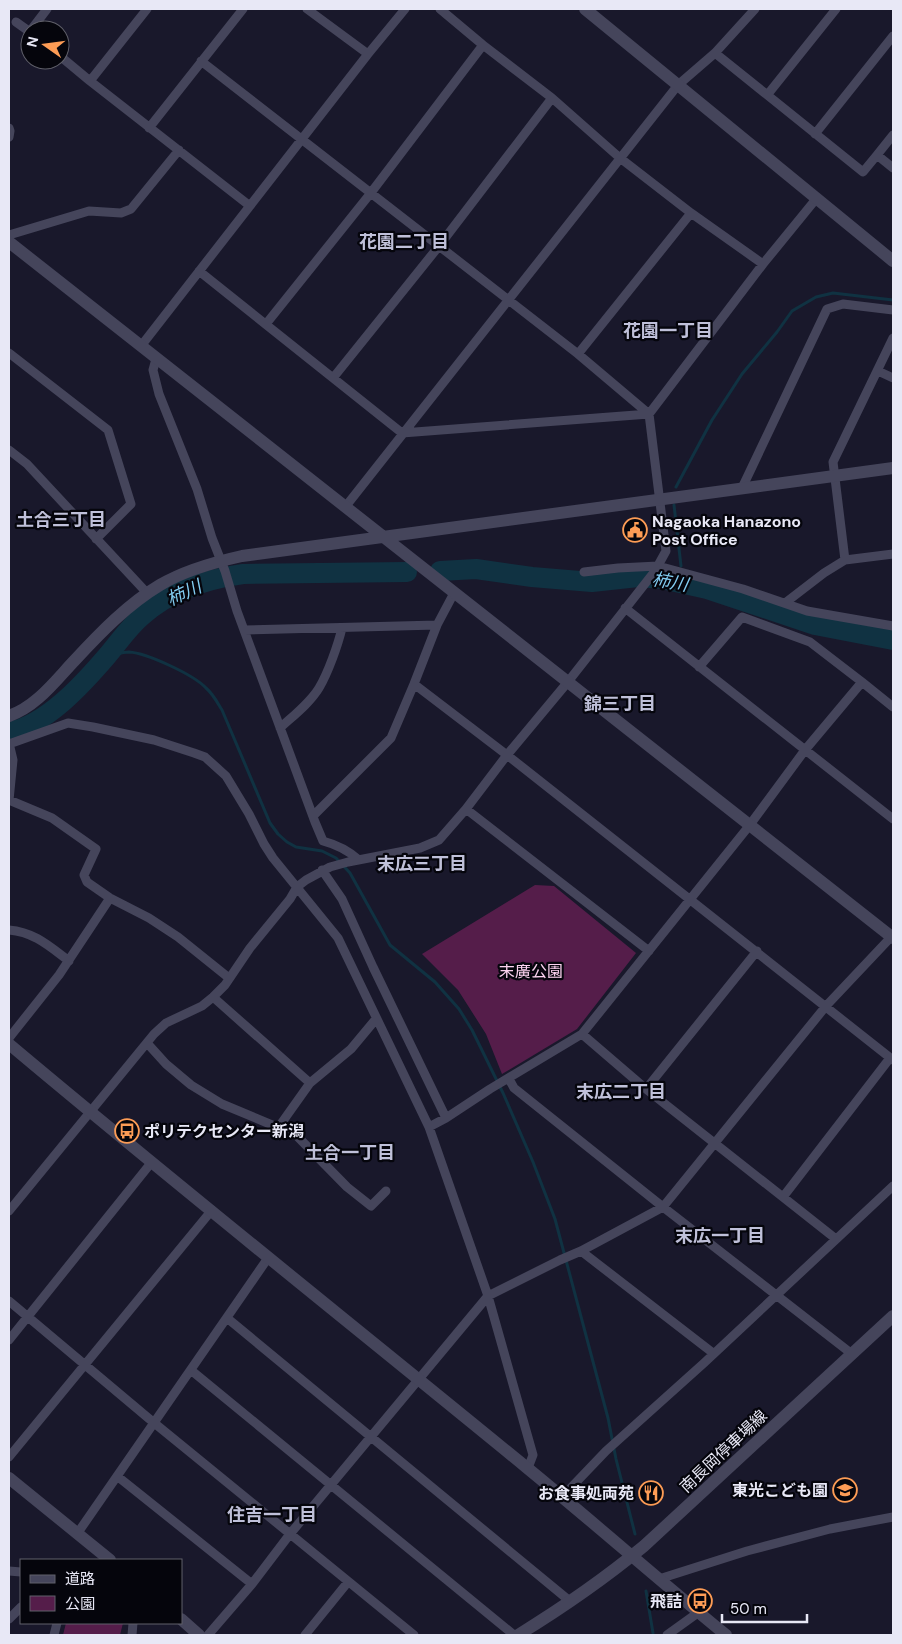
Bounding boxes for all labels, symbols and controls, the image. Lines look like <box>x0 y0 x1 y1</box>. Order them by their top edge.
north arrow <box>20 20 70 70</box>
text: N <box>22 35 42 49</box>
district label: 花園二丁目 <box>359 230 449 254</box>
district label: 花園一丁目 <box>623 319 713 343</box>
district label: 土合三丁目 <box>16 508 106 532</box>
place label: Nagaoka Hanazono Post Office <box>652 511 801 550</box>
public building icon: Nagaoka Hanazono Post Office <box>622 517 648 543</box>
water label: 柿川 <box>650 567 692 597</box>
water label: 柿川 <box>163 574 207 611</box>
district label: 錦三丁目 <box>584 692 656 716</box>
district label: 末広三丁目 <box>377 852 467 876</box>
park label: 末廣公園 <box>499 961 563 982</box>
district label: 末広二丁目 <box>576 1080 666 1104</box>
bus stop icon: ポリテクセンター新潟 <box>114 1118 140 1144</box>
place label: ポリテクセンター新潟 <box>144 1121 304 1142</box>
district label: 土合一丁目 <box>305 1141 395 1165</box>
district label: 末広一丁目 <box>675 1224 765 1248</box>
street label: 南長岡停車場線 <box>675 1405 771 1497</box>
school or university icon: 東光こども園 <box>832 1477 858 1503</box>
restaurant icon: お食事処両苑 <box>638 1480 664 1506</box>
place label: 東光こども園 <box>732 1480 828 1501</box>
place label: お食事処両苑 <box>538 1483 634 1504</box>
district label: 住吉一丁目 <box>227 1503 317 1527</box>
legend <box>20 1559 182 1624</box>
text: 道路 <box>65 1569 95 1589</box>
bus stop icon: 飛詰 <box>687 1588 713 1614</box>
place label: 飛詰 <box>650 1591 682 1612</box>
scale bar <box>722 1592 807 1624</box>
text: 公園 <box>65 1594 95 1614</box>
text: 50 m <box>730 1599 767 1619</box>

